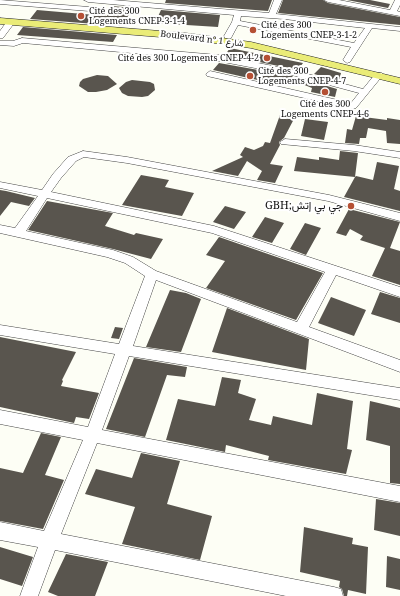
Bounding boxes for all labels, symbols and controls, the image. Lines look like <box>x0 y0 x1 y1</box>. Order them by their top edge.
place label: Cité des 300 Logements CNEP-3-1-4 <box>89 6 185 27</box>
marker: Cité des 300 Logements CNEP-3-1-4 <box>76 11 86 21</box>
place label: Cité des 300 Logements CNEP-3-1-2 <box>261 20 357 41</box>
marker: Cité des 300 Logements CNEP-3-1-2 <box>248 25 258 35</box>
street label: Boulevard n° شارع 1 <box>160 29 244 49</box>
place label: Cité des 300 Logements CNEP-4-2 <box>118 53 259 63</box>
marker: Cité des 300 Logements CNEP-4-2 <box>262 53 272 63</box>
place label: Cité des 300 Logements CNEP-4-7 <box>258 66 346 87</box>
marker: Cité des 300 Logements CNEP-4-7 <box>245 71 255 81</box>
marker: Cité des 300 Logements CNEP-4-6 <box>320 87 330 97</box>
place label: Cité des 300 Logements CNEP-4-6 <box>281 99 369 120</box>
place label: GBH;جي بي إتش <box>265 199 343 213</box>
marker: GBH;جي بي إتش <box>346 201 356 211</box>

